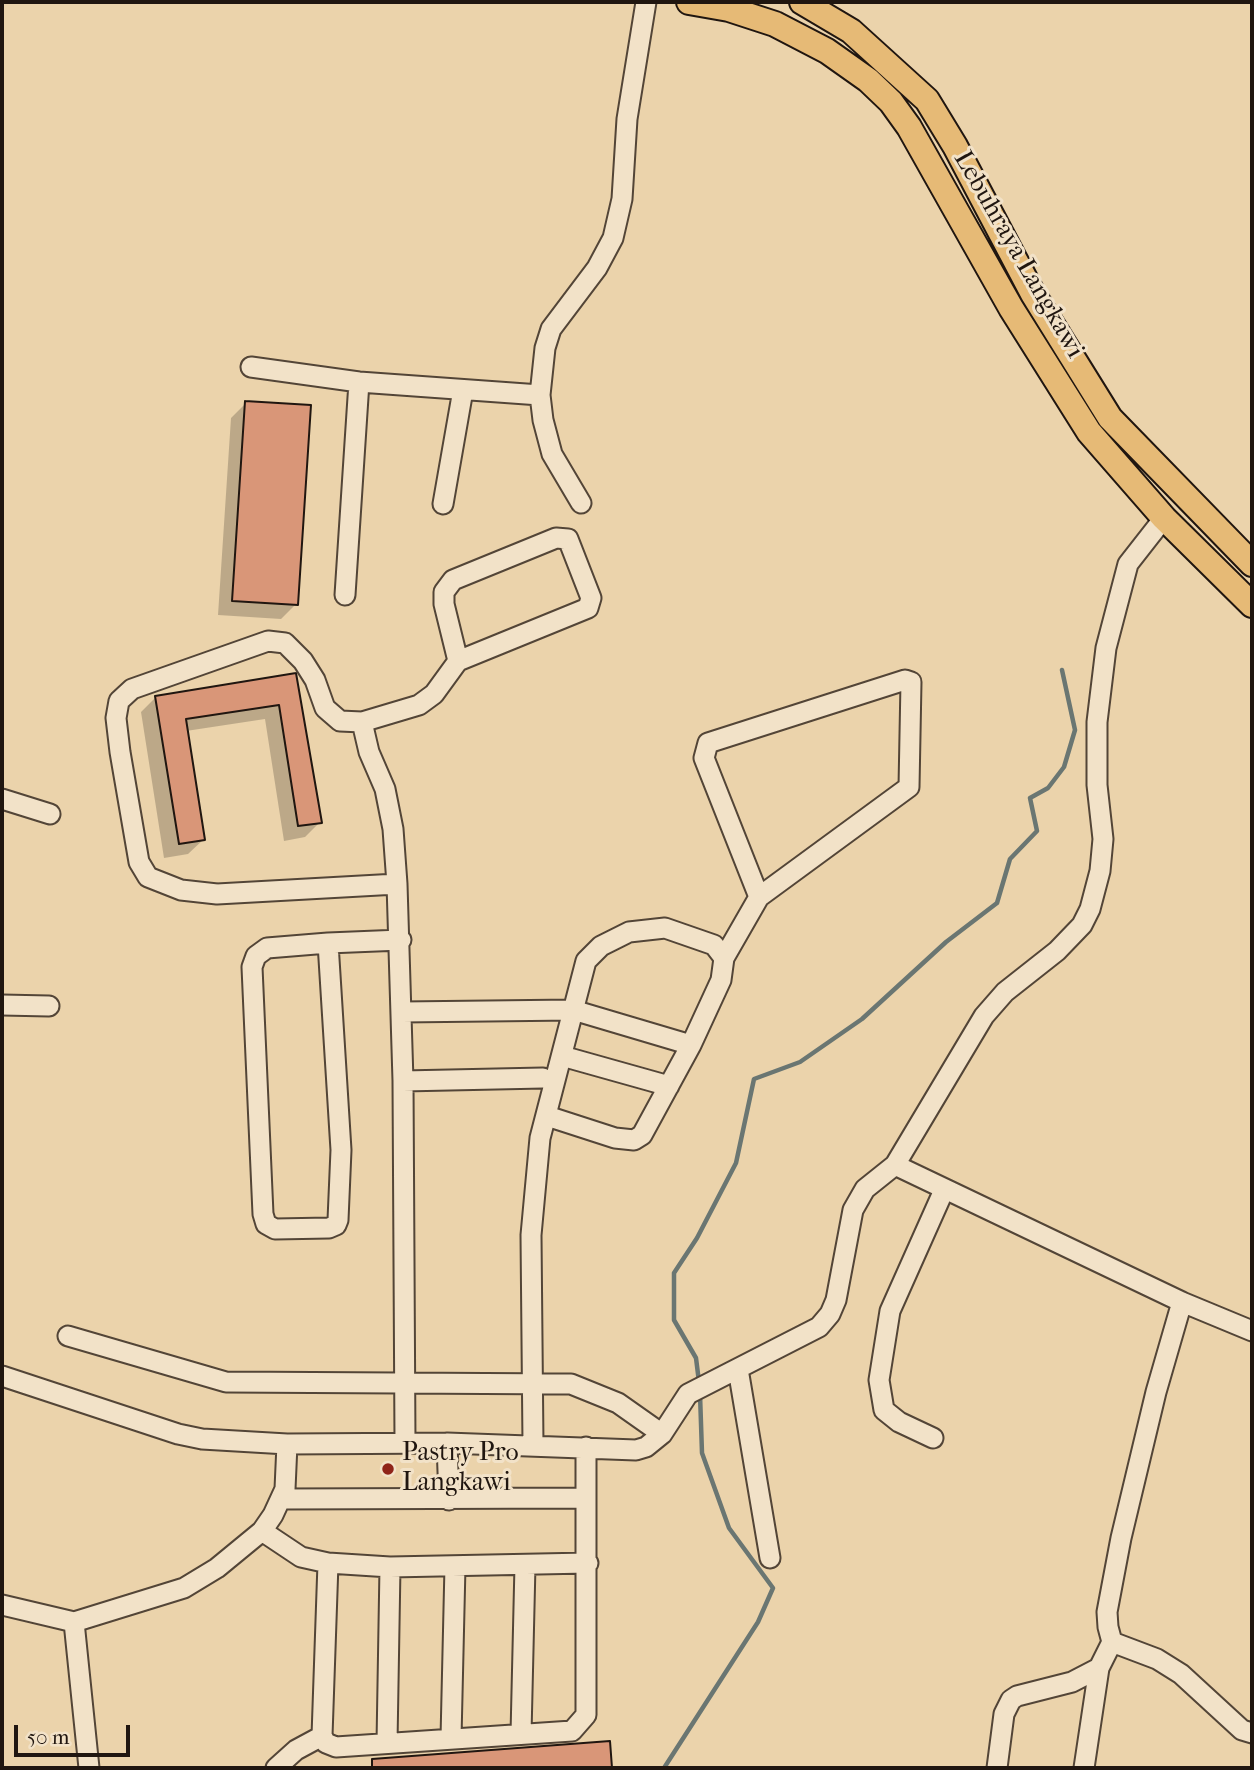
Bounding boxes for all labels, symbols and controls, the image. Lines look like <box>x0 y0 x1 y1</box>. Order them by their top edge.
street label: Lebuhraya Langkawi <box>946 146 1090 364</box>
place label: Pastry Pro Langkawi <box>402 1438 519 1500</box>
marker: Pastry Pro Langkawi <box>380 1461 396 1477</box>
scale bar <box>18 1710 133 1754</box>
text: 50 m <box>27 1725 70 1749</box>

